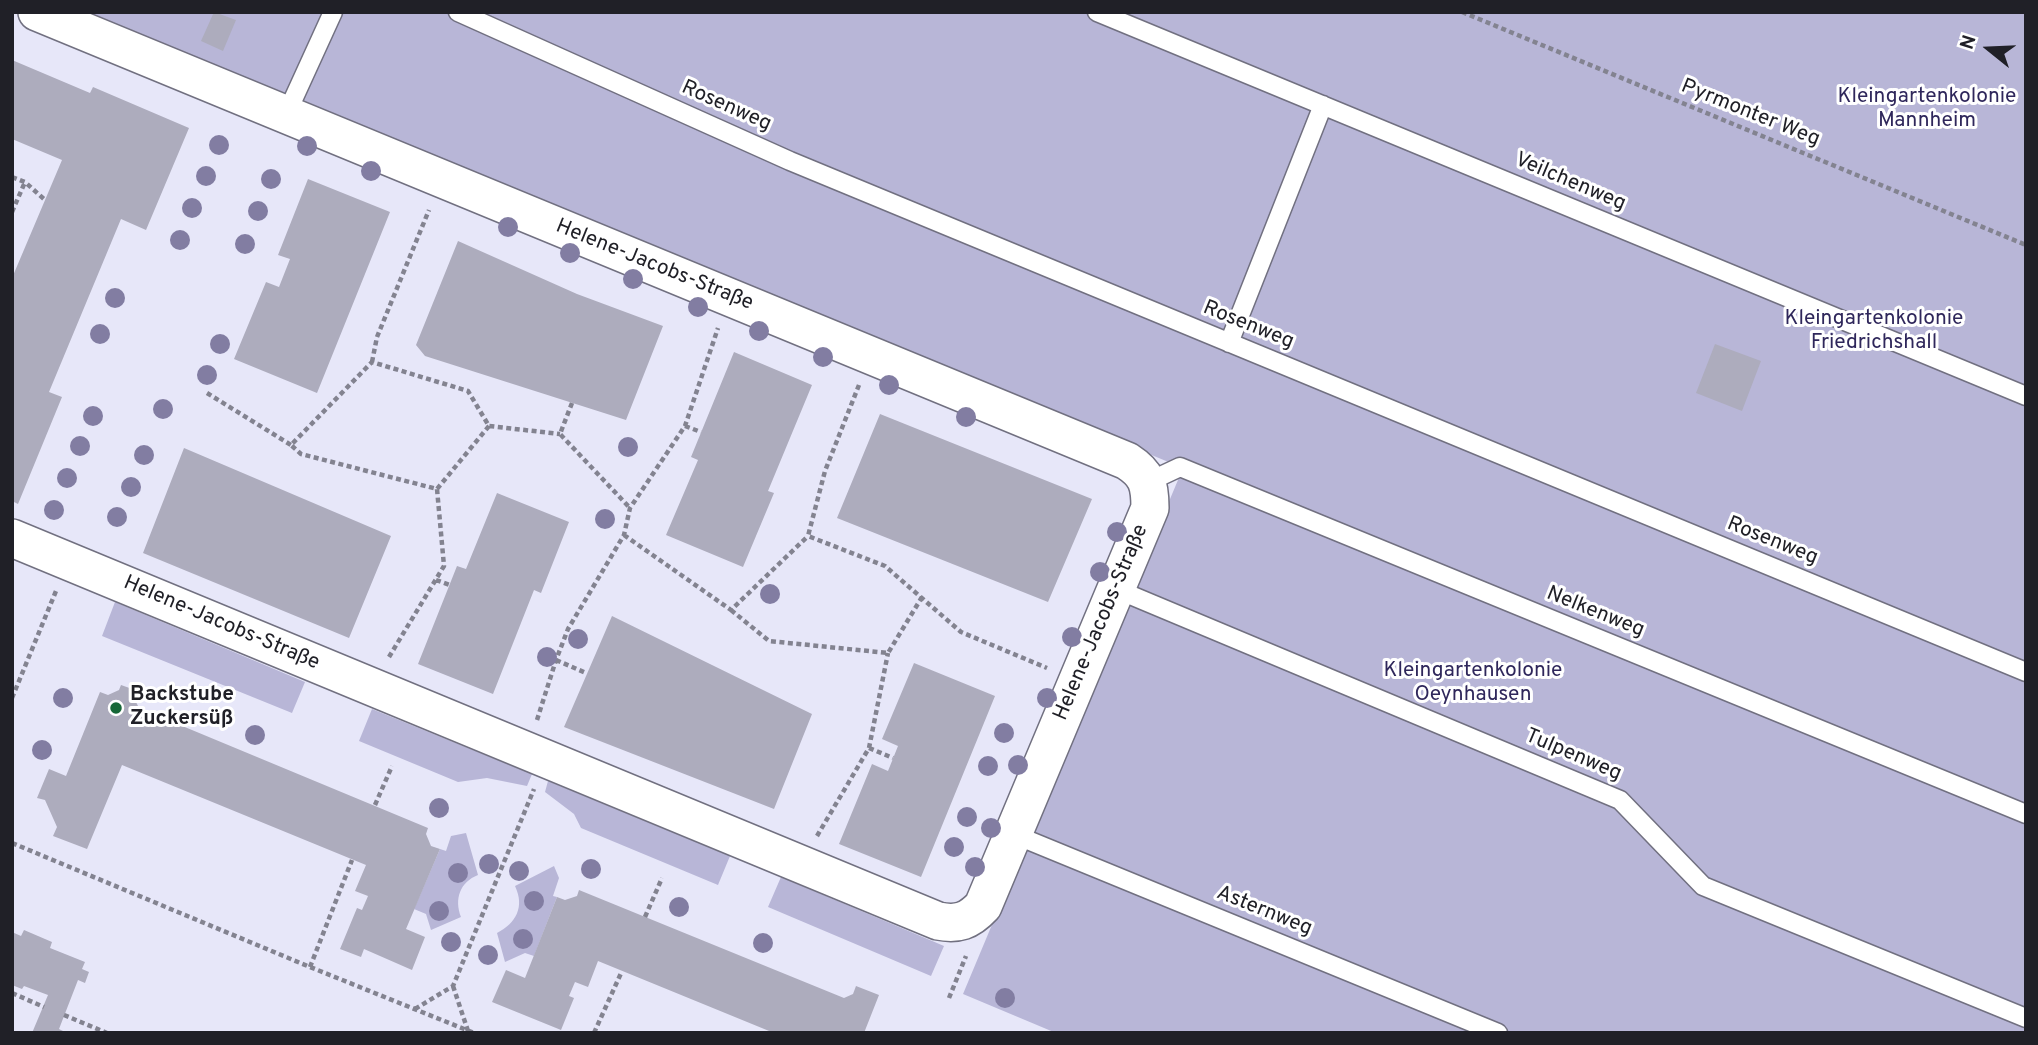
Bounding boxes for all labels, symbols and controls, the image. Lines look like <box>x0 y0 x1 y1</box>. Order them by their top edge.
north arrow <box>1954 14 2024 84</box>
text: N <box>1956 32 1983 53</box>
street label: Pyrmonter Weg <box>1677 75 1823 153</box>
street label: Rosenweg <box>677 76 775 138</box>
park label: Kleingartenkolonie Mannheim <box>1838 85 2016 135</box>
street label: Veilchenweg <box>1511 148 1629 218</box>
street label: Helene-Jacobs-Straße <box>552 215 756 317</box>
street label: Rosenweg <box>1199 296 1297 356</box>
park label: Kleingartenkolonie Friedrichshall <box>1785 307 1963 357</box>
street label: Rosenweg <box>1723 512 1821 572</box>
street label: Helene-Jacobs-Straße <box>1049 521 1155 725</box>
street label: Helene-Jacobs-Straße <box>119 571 323 677</box>
street label: Nelkenweg <box>1542 582 1648 644</box>
park label: Kleingartenkolonie Oeynhausen <box>1384 659 1562 709</box>
place label: Backstube Zuckersüß <box>130 683 234 733</box>
marker: Backstube Zuckersüß <box>108 700 124 716</box>
street label: Tulpenweg <box>1521 724 1625 788</box>
street label: Asternweg <box>1212 881 1316 943</box>

